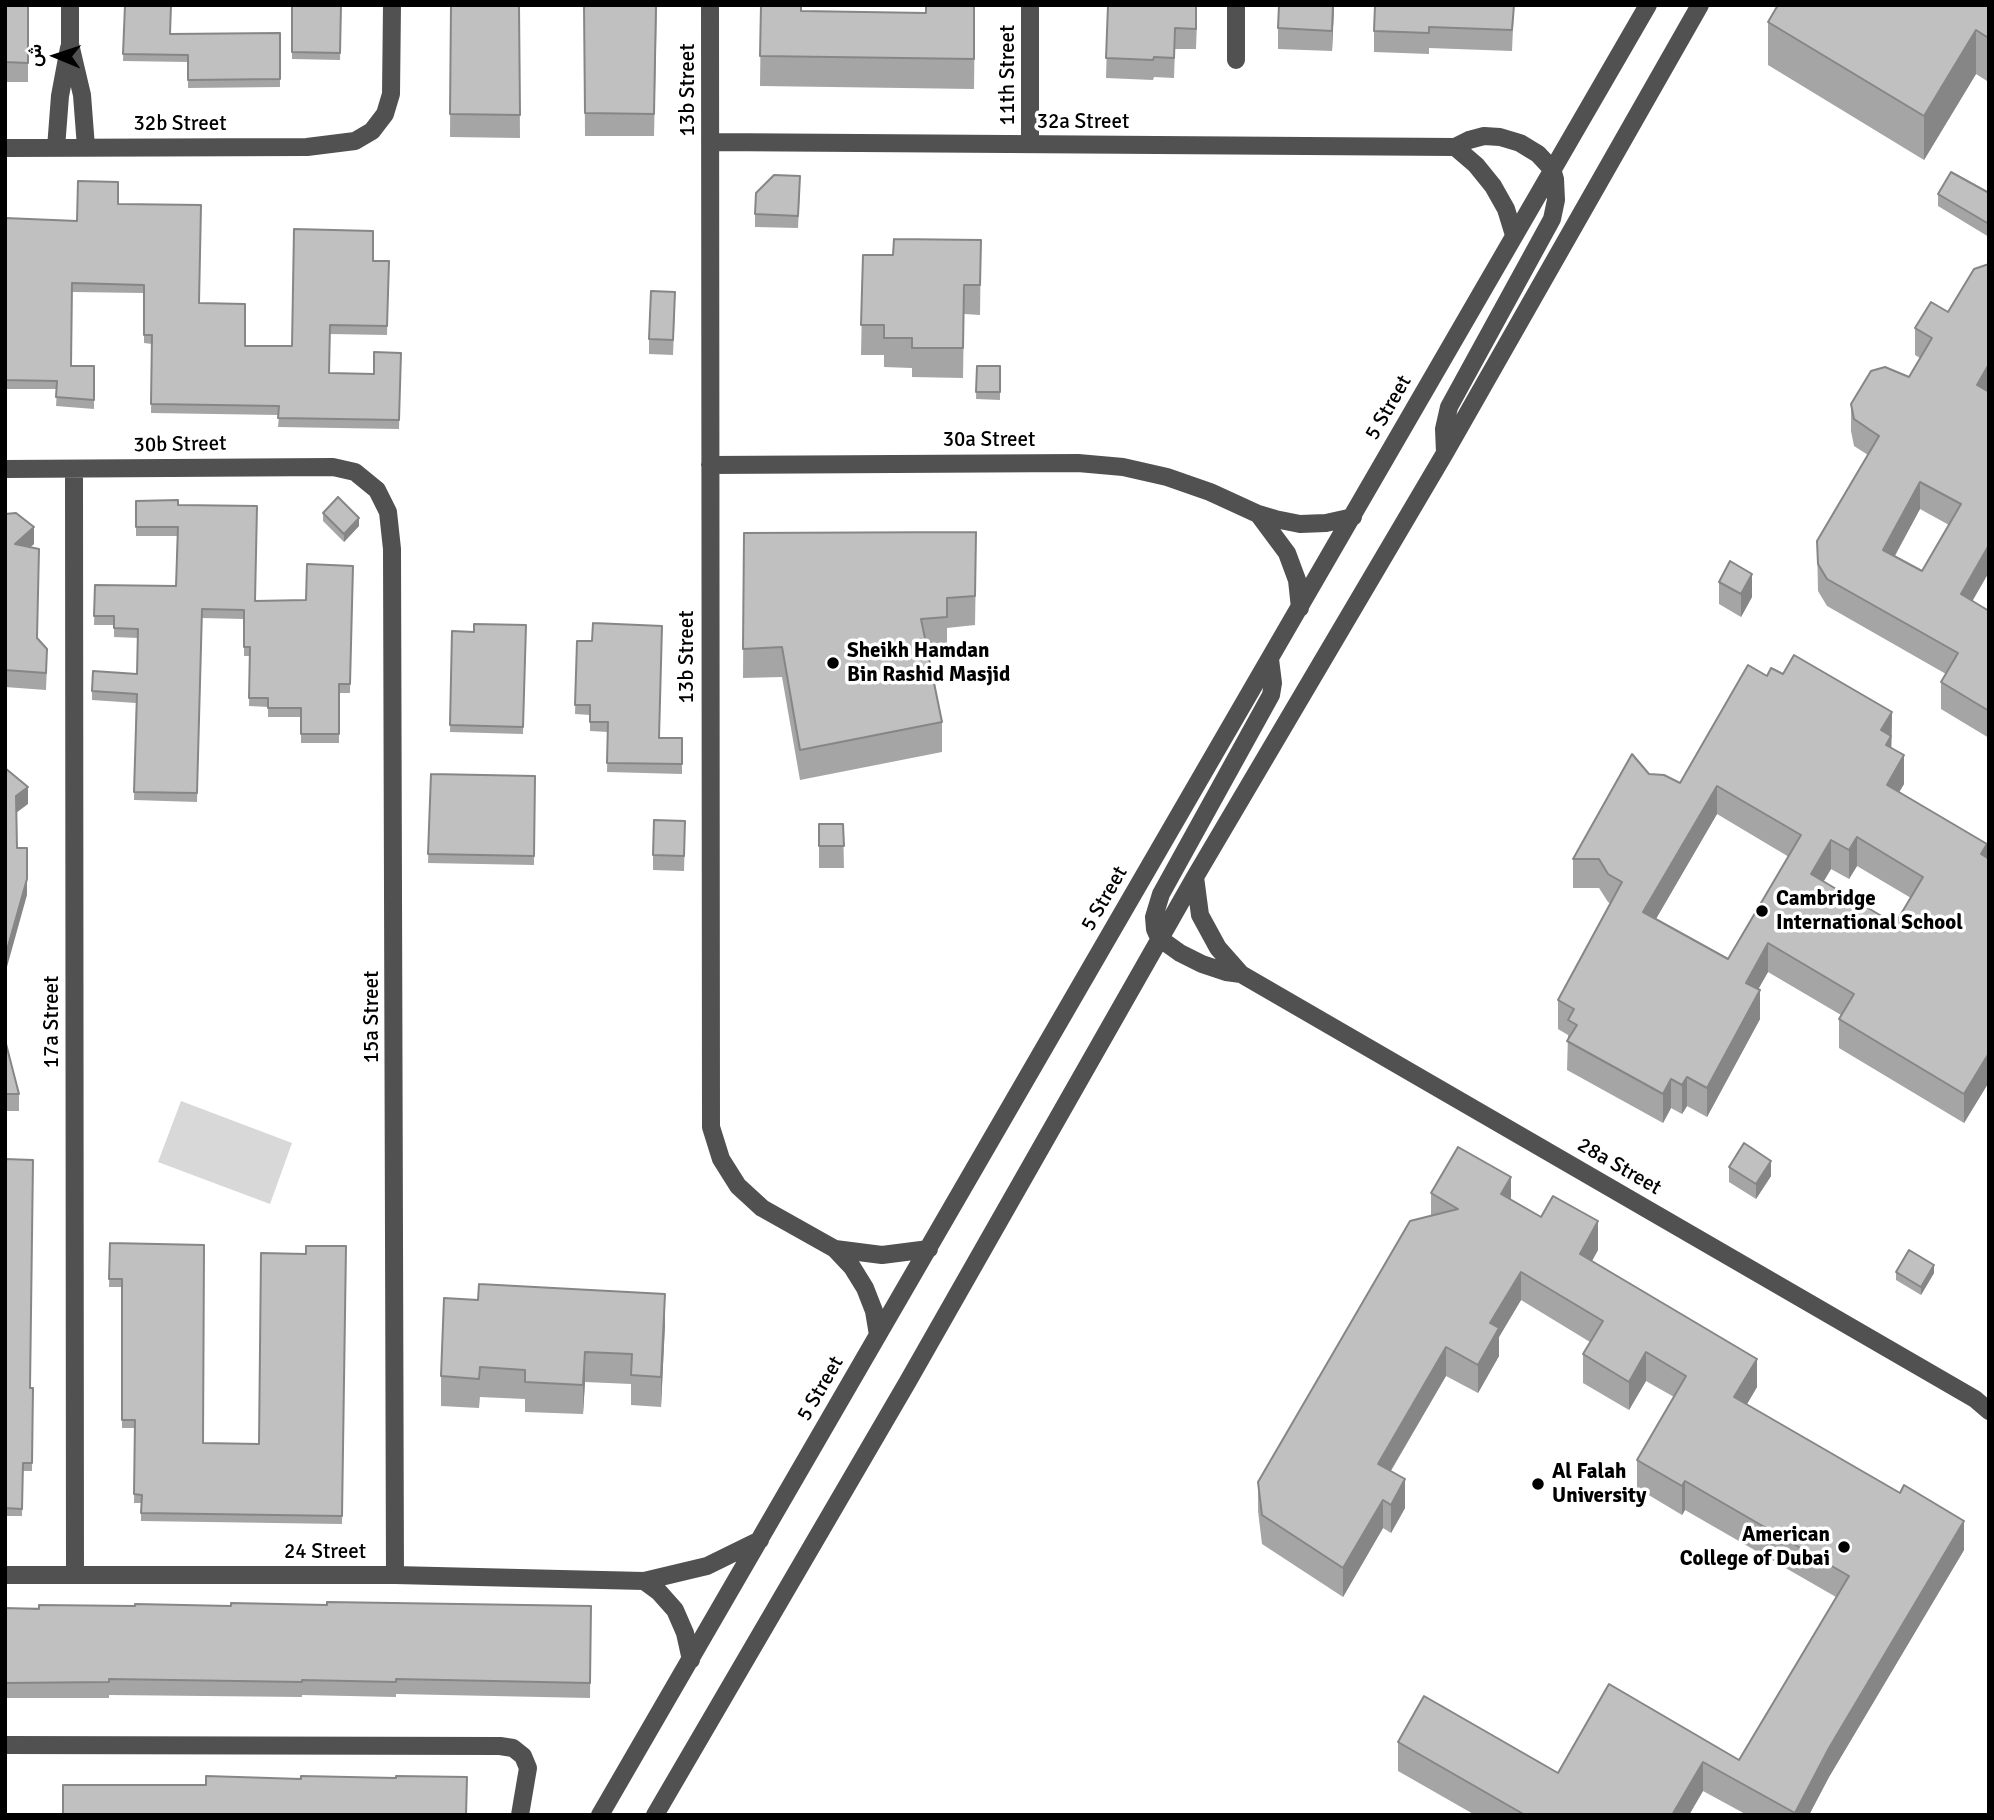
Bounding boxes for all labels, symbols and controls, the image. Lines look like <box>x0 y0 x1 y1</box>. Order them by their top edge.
north arrow <box>21 21 91 91</box>
street label: 11th Street <box>995 25 1021 125</box>
text: ش <box>23 43 47 67</box>
street label: 13b Street <box>675 43 701 137</box>
street label: 32a Street <box>1037 109 1129 135</box>
street label: 32b Street <box>133 111 227 137</box>
street label: 5 Street <box>1360 371 1418 445</box>
street label: 30a Street <box>943 427 1035 453</box>
street label: 30b Street <box>133 432 227 458</box>
street label: 13b Street <box>674 610 700 704</box>
place label: Sheikh Hamdan Bin Rashid Masjid <box>847 638 1010 688</box>
marker: Sheikh Hamdan Bin Rashid Masjid <box>825 655 841 671</box>
street label: 5 Street <box>1076 862 1134 936</box>
place label: Cambridge International School <box>1776 886 1963 936</box>
marker: Cambridge International School <box>1754 903 1770 919</box>
street label: 15a Street <box>359 971 385 1063</box>
street label: 17a Street <box>39 976 65 1068</box>
street label: 28a Street <box>1573 1133 1665 1201</box>
street label: 5 Street <box>792 1352 850 1426</box>
place label: Al Falah University <box>1552 1459 1646 1509</box>
marker: Al Falah University <box>1530 1476 1546 1492</box>
place label: American College of Dubai <box>1680 1522 1830 1572</box>
street label: 24 Street <box>284 1539 366 1565</box>
marker: American College of Dubai <box>1836 1539 1852 1555</box>

